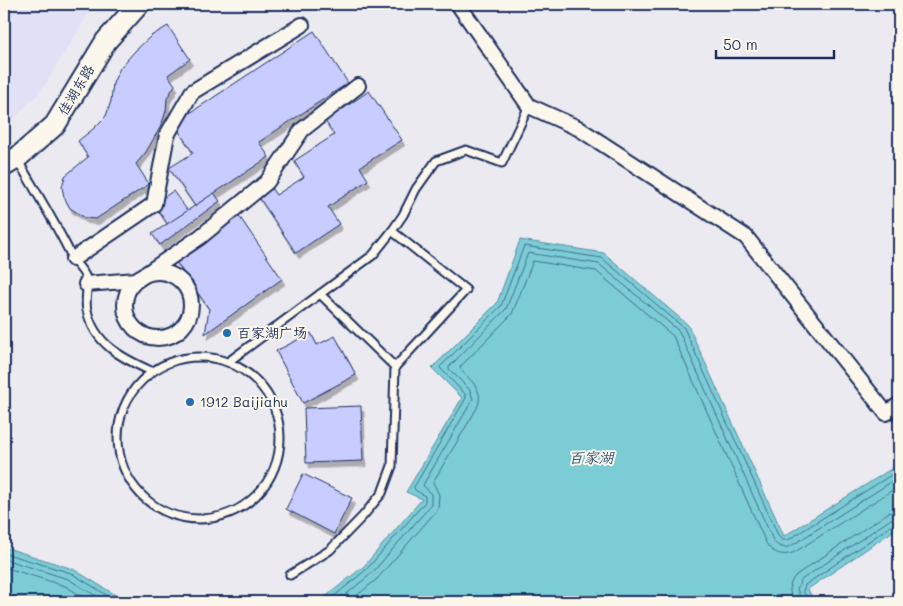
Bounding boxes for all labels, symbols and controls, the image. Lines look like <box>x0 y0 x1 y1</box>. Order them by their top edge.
scale bar <box>716 28 833 60</box>
text: 50 m <box>723 34 758 54</box>
street label: 佳湖东路 <box>53 61 98 119</box>
place label: 百家湖广场 <box>237 323 307 342</box>
marker: 百家湖广场 <box>221 327 233 339</box>
place label: 1912 Baijiahu <box>200 392 288 411</box>
marker: 1912 Baijiahu <box>184 396 196 408</box>
water label: 百家湖 <box>568 447 615 467</box>

